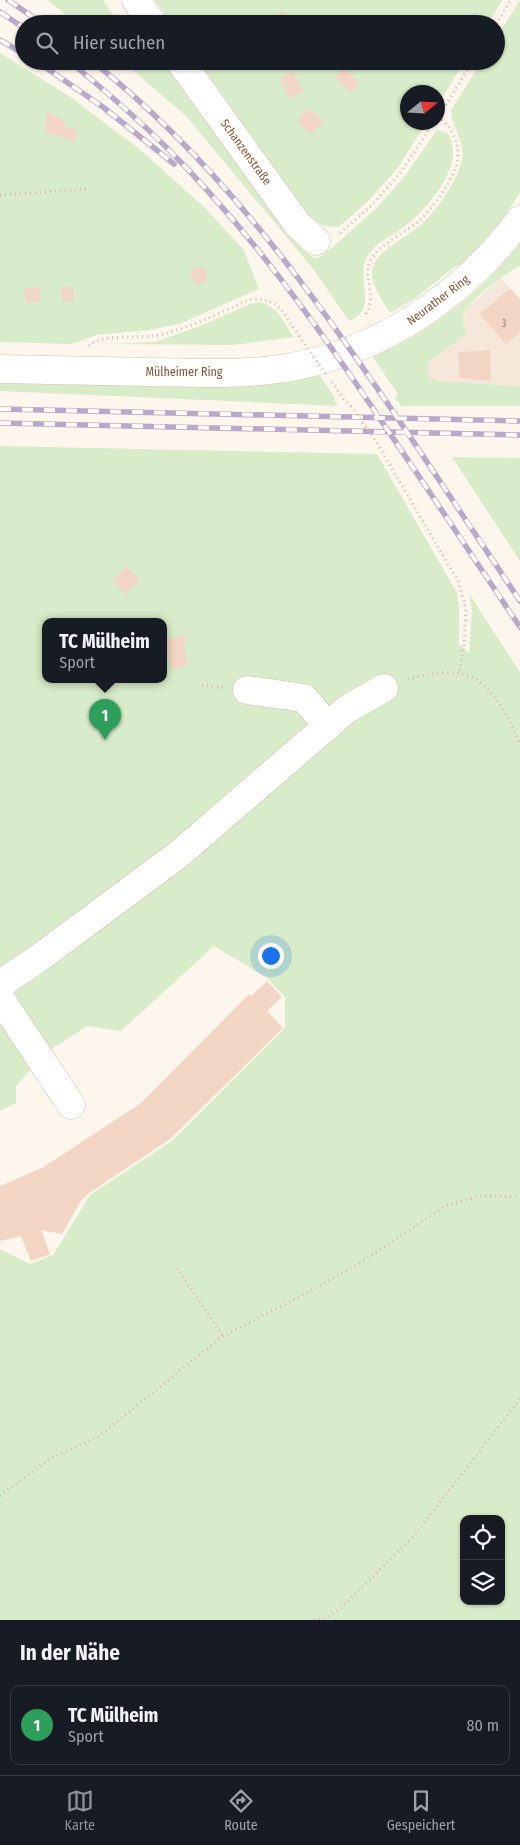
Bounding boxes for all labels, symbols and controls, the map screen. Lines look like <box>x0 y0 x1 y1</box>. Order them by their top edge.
search box <box>15 15 505 70</box>
icon: search <box>33 29 61 57</box>
text: Hier suchen <box>73 31 165 54</box>
north arrow <box>400 85 445 130</box>
street label: Schanzenstraße <box>218 116 275 188</box>
street label: Neurather Ring <box>404 272 472 328</box>
house number: 3 <box>502 318 507 330</box>
street label: Mülheimer Ring <box>146 365 223 379</box>
popup <box>42 618 167 683</box>
text: TC Mülheim <box>59 630 150 653</box>
text: Sport <box>59 653 95 672</box>
pin: 1 <box>89 699 121 740</box>
your location <box>258 943 284 969</box>
map controls <box>460 1515 505 1605</box>
button: locate <box>460 1515 505 1560</box>
button: layers <box>460 1560 505 1605</box>
text: In der Nähe <box>20 1640 120 1666</box>
text: TC Mülheim <box>68 1704 158 1727</box>
text: 1 <box>34 1716 40 1735</box>
text: 80 m <box>467 1716 499 1735</box>
text: Sport <box>68 1727 104 1746</box>
tab: Karte <box>65 1787 95 1834</box>
tab: Route <box>224 1787 258 1834</box>
tab: Gespeichert <box>387 1787 455 1834</box>

